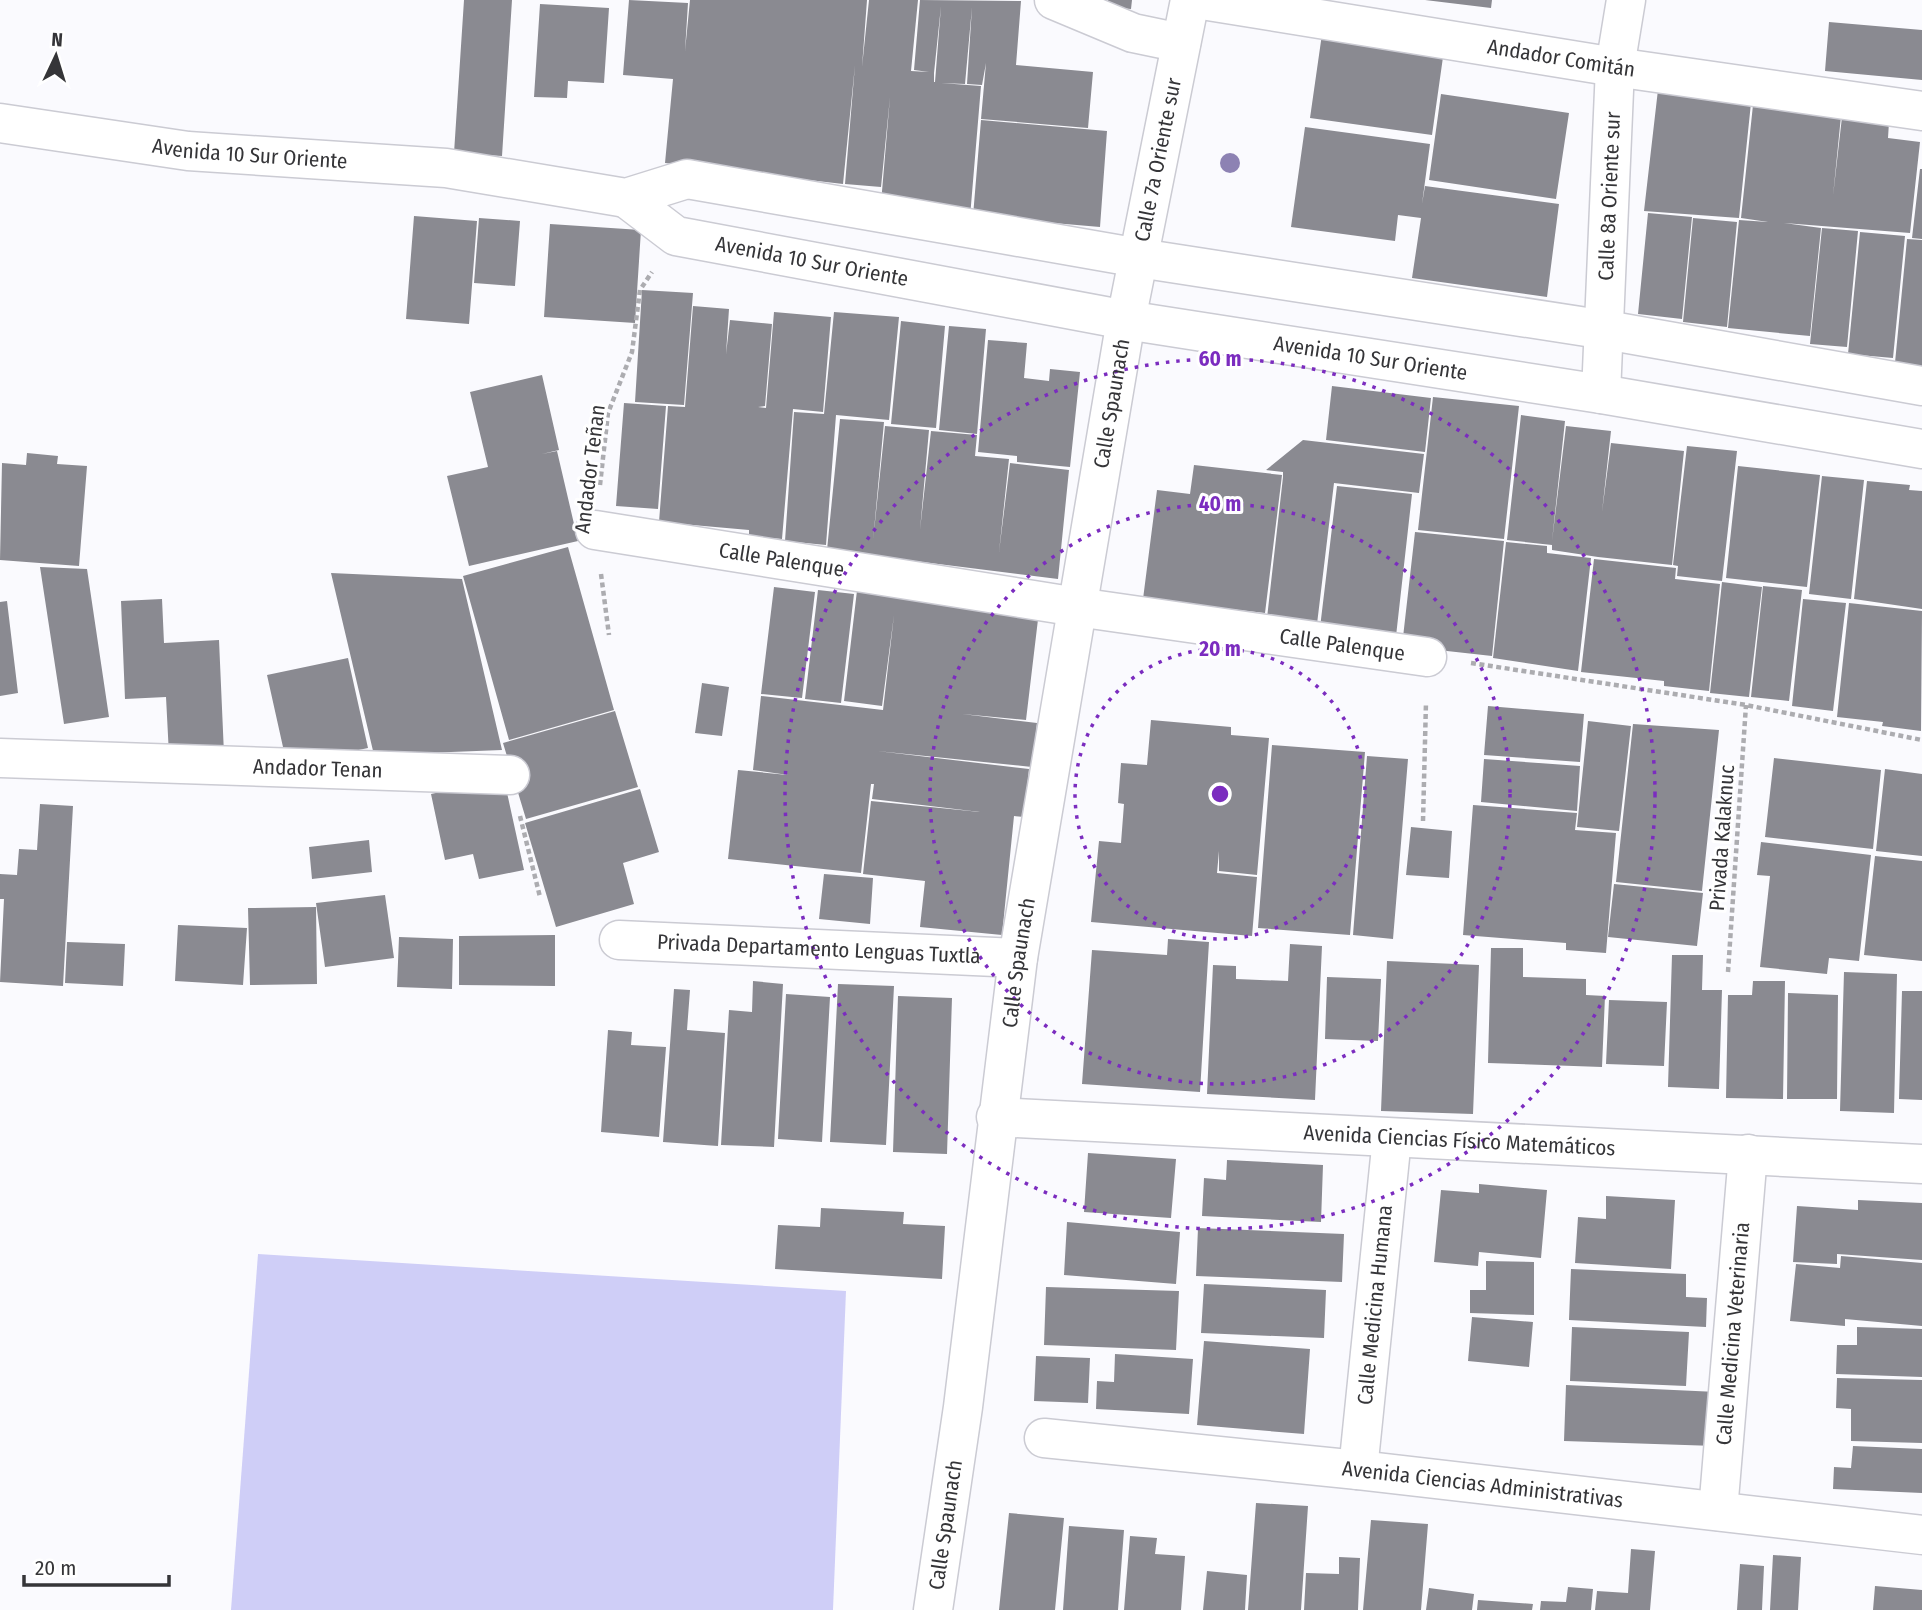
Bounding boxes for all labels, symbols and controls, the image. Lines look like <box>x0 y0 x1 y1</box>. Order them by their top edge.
north arrow <box>21 21 91 91</box>
text: N <box>51 28 64 51</box>
street label: Andador Comitán <box>1486 34 1637 83</box>
street label: Calle 7a Oriente sur <box>1129 75 1187 244</box>
street label: Calle 8a Oriente sur <box>1593 111 1626 281</box>
street label: Avenida 10 Sur Oriente <box>151 133 348 174</box>
street label: Avenida 10 Sur Oriente <box>713 231 910 292</box>
street label: Avenida 10 Sur Oriente <box>1272 330 1469 386</box>
street label: Calle Spaunach <box>1088 337 1136 470</box>
text: 60 m <box>1199 346 1241 372</box>
street label: Andador Teñan <box>569 403 611 535</box>
text: 40 m <box>1199 491 1241 517</box>
street label: Calle Palenque <box>717 537 846 583</box>
street label: Calle Palenque <box>1278 623 1407 667</box>
text: 20 m <box>1198 636 1241 662</box>
street label: Andador Tenan <box>253 753 383 784</box>
street label: Privada Kalaknuc <box>1704 764 1740 912</box>
centre of rings <box>1208 782 1232 806</box>
street label: Calle Spaunach <box>997 896 1041 1029</box>
street label: Privada Departamento Lenguas Tuxtla <box>656 929 981 969</box>
street label: Avenida Ciencias Físico Matemáticos <box>1303 1120 1616 1161</box>
street label: Calle Medicina Humana <box>1352 1204 1398 1406</box>
street label: Calle Medicina Veterinaria <box>1711 1221 1755 1446</box>
street label: Avenida Ciencias Administrativas <box>1341 1455 1624 1513</box>
street label: Calle Spaunach <box>923 1458 968 1592</box>
scale bar <box>24 1544 170 1588</box>
text: 20 m <box>35 1555 76 1581</box>

